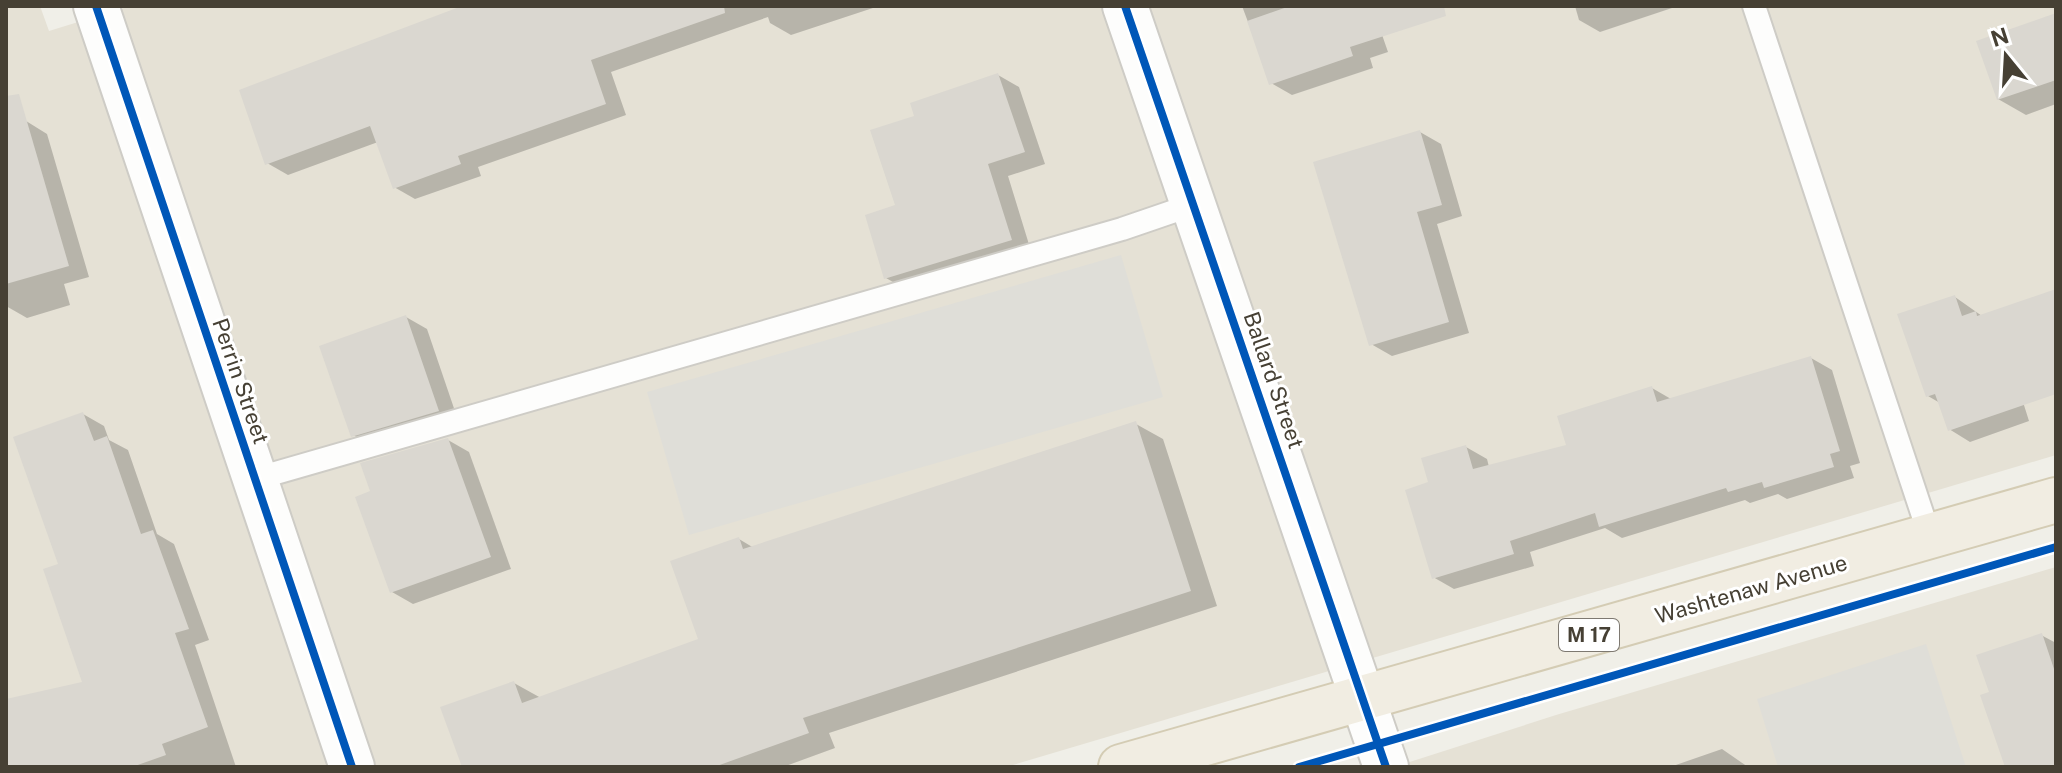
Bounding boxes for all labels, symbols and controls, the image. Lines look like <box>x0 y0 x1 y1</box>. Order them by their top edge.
north arrow <box>1966 16 2046 96</box>
text: N <box>1988 22 2012 52</box>
street label: Ballard Street <box>1238 308 1310 452</box>
street label: Perrin Street <box>207 315 275 447</box>
street label: Washtenaw Avenue <box>1652 549 1850 629</box>
road number: M 17 <box>1559 619 1619 651</box>

